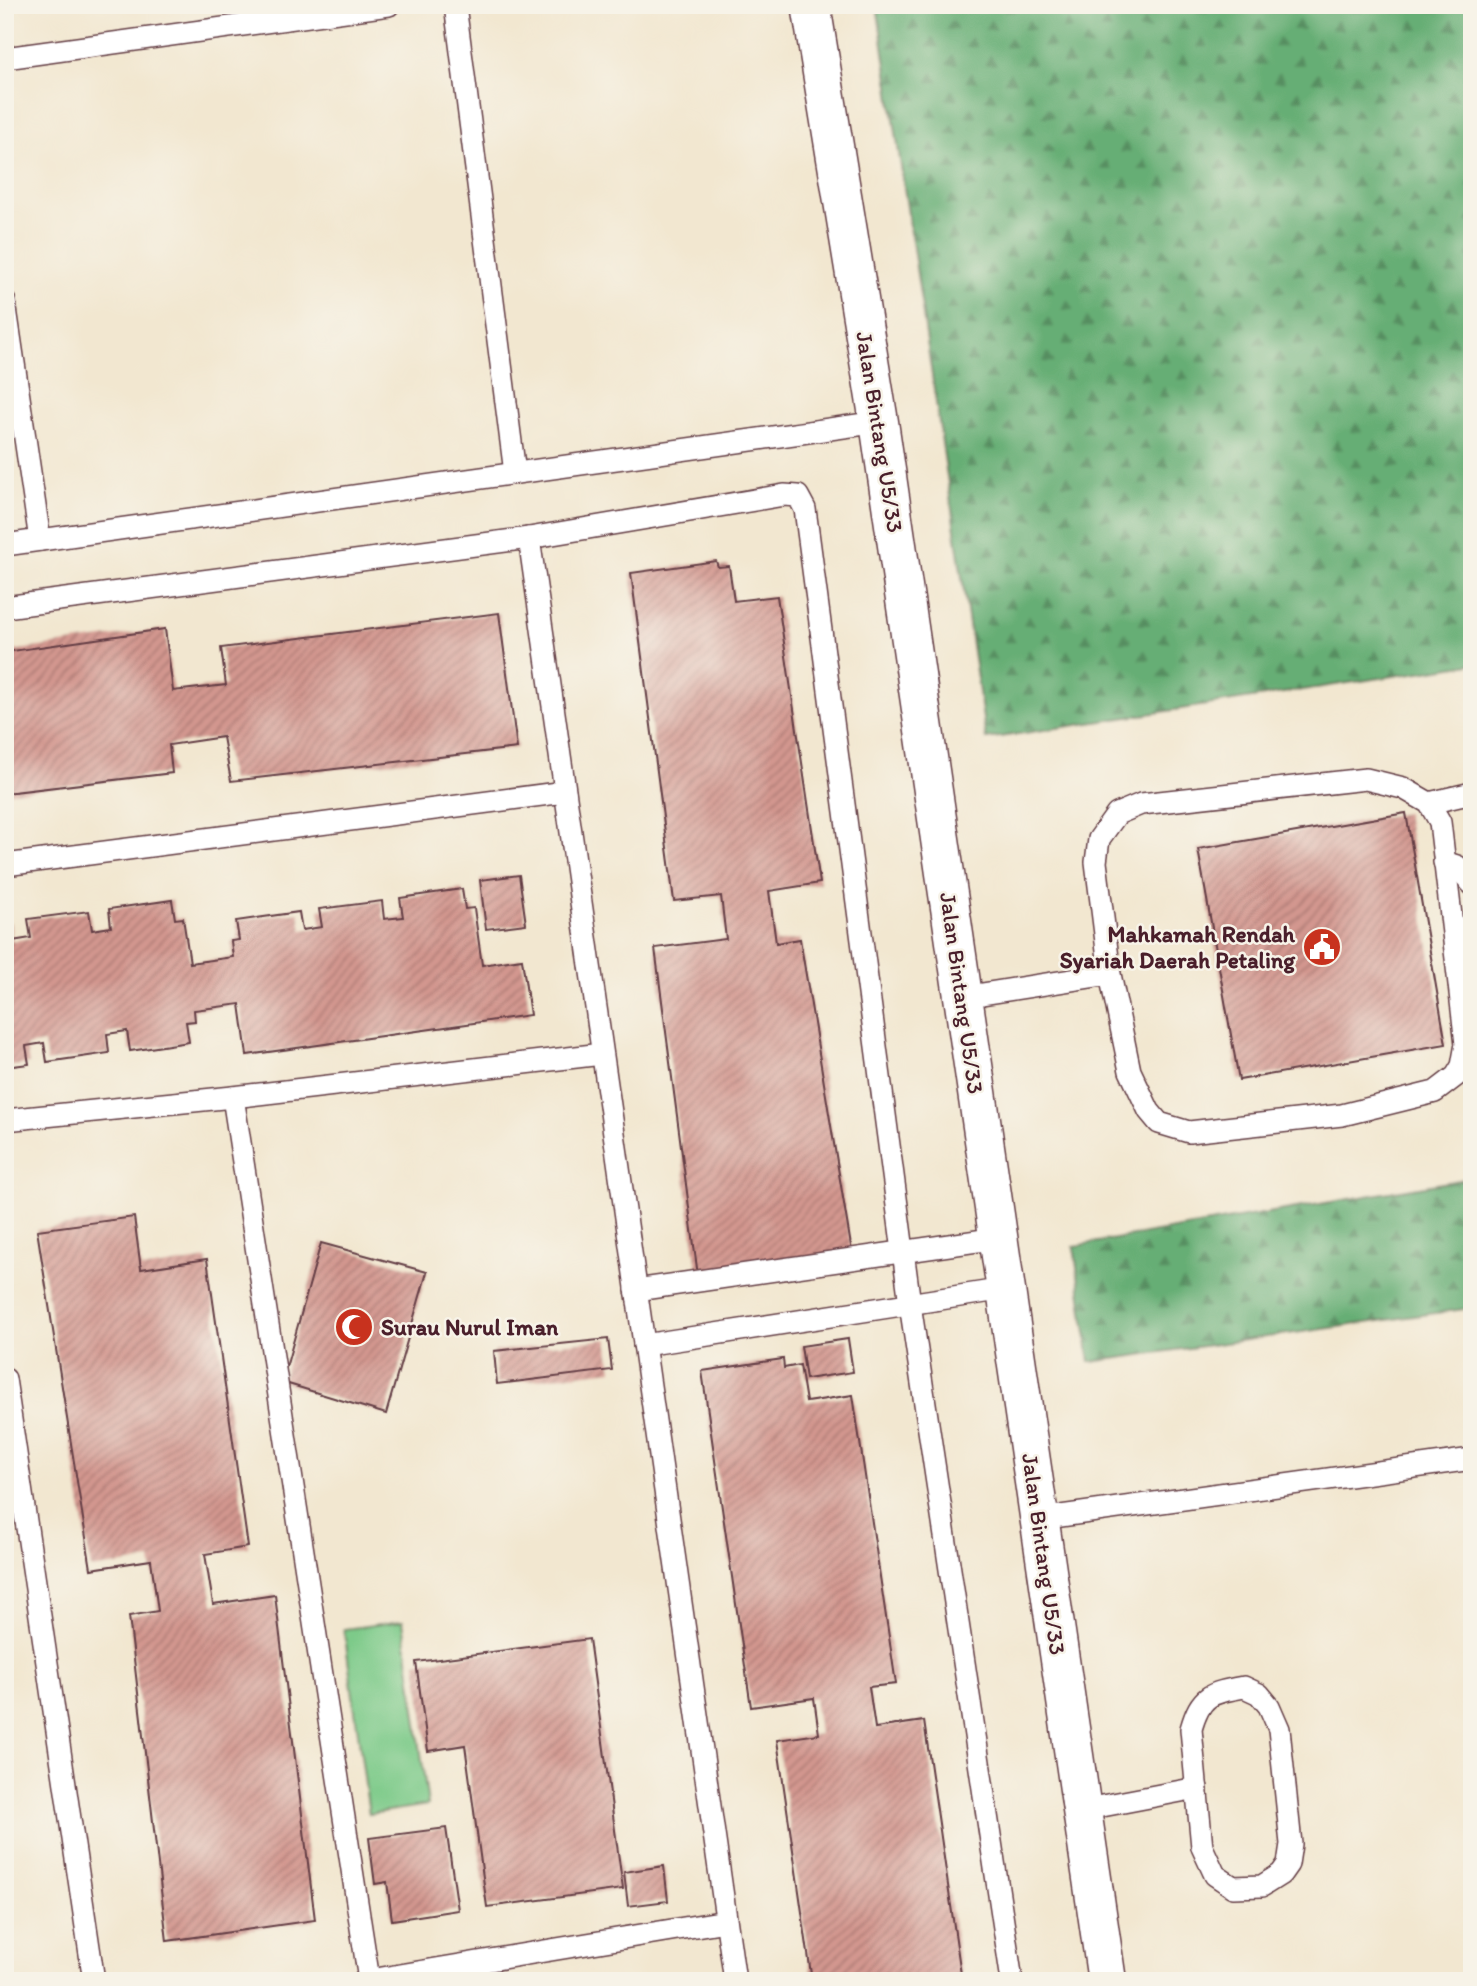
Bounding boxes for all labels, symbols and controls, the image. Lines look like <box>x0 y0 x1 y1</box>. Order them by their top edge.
street label: Jalan Bintang U5/33 <box>850 329 910 535</box>
street label: Jalan Bintang U5/33 <box>934 890 990 1096</box>
place label: Mahkamah Rendah Syariah Daerah Petaling <box>1060 920 1296 974</box>
public building icon: Mahkamah Rendah Syariah Daerah Petaling <box>1301 926 1343 968</box>
mosque icon: Surau Nurul Iman <box>333 1306 375 1348</box>
place label: Surau Nurul Iman <box>381 1313 559 1341</box>
street label: Jalan Bintang U5/33 <box>1016 1451 1072 1657</box>

